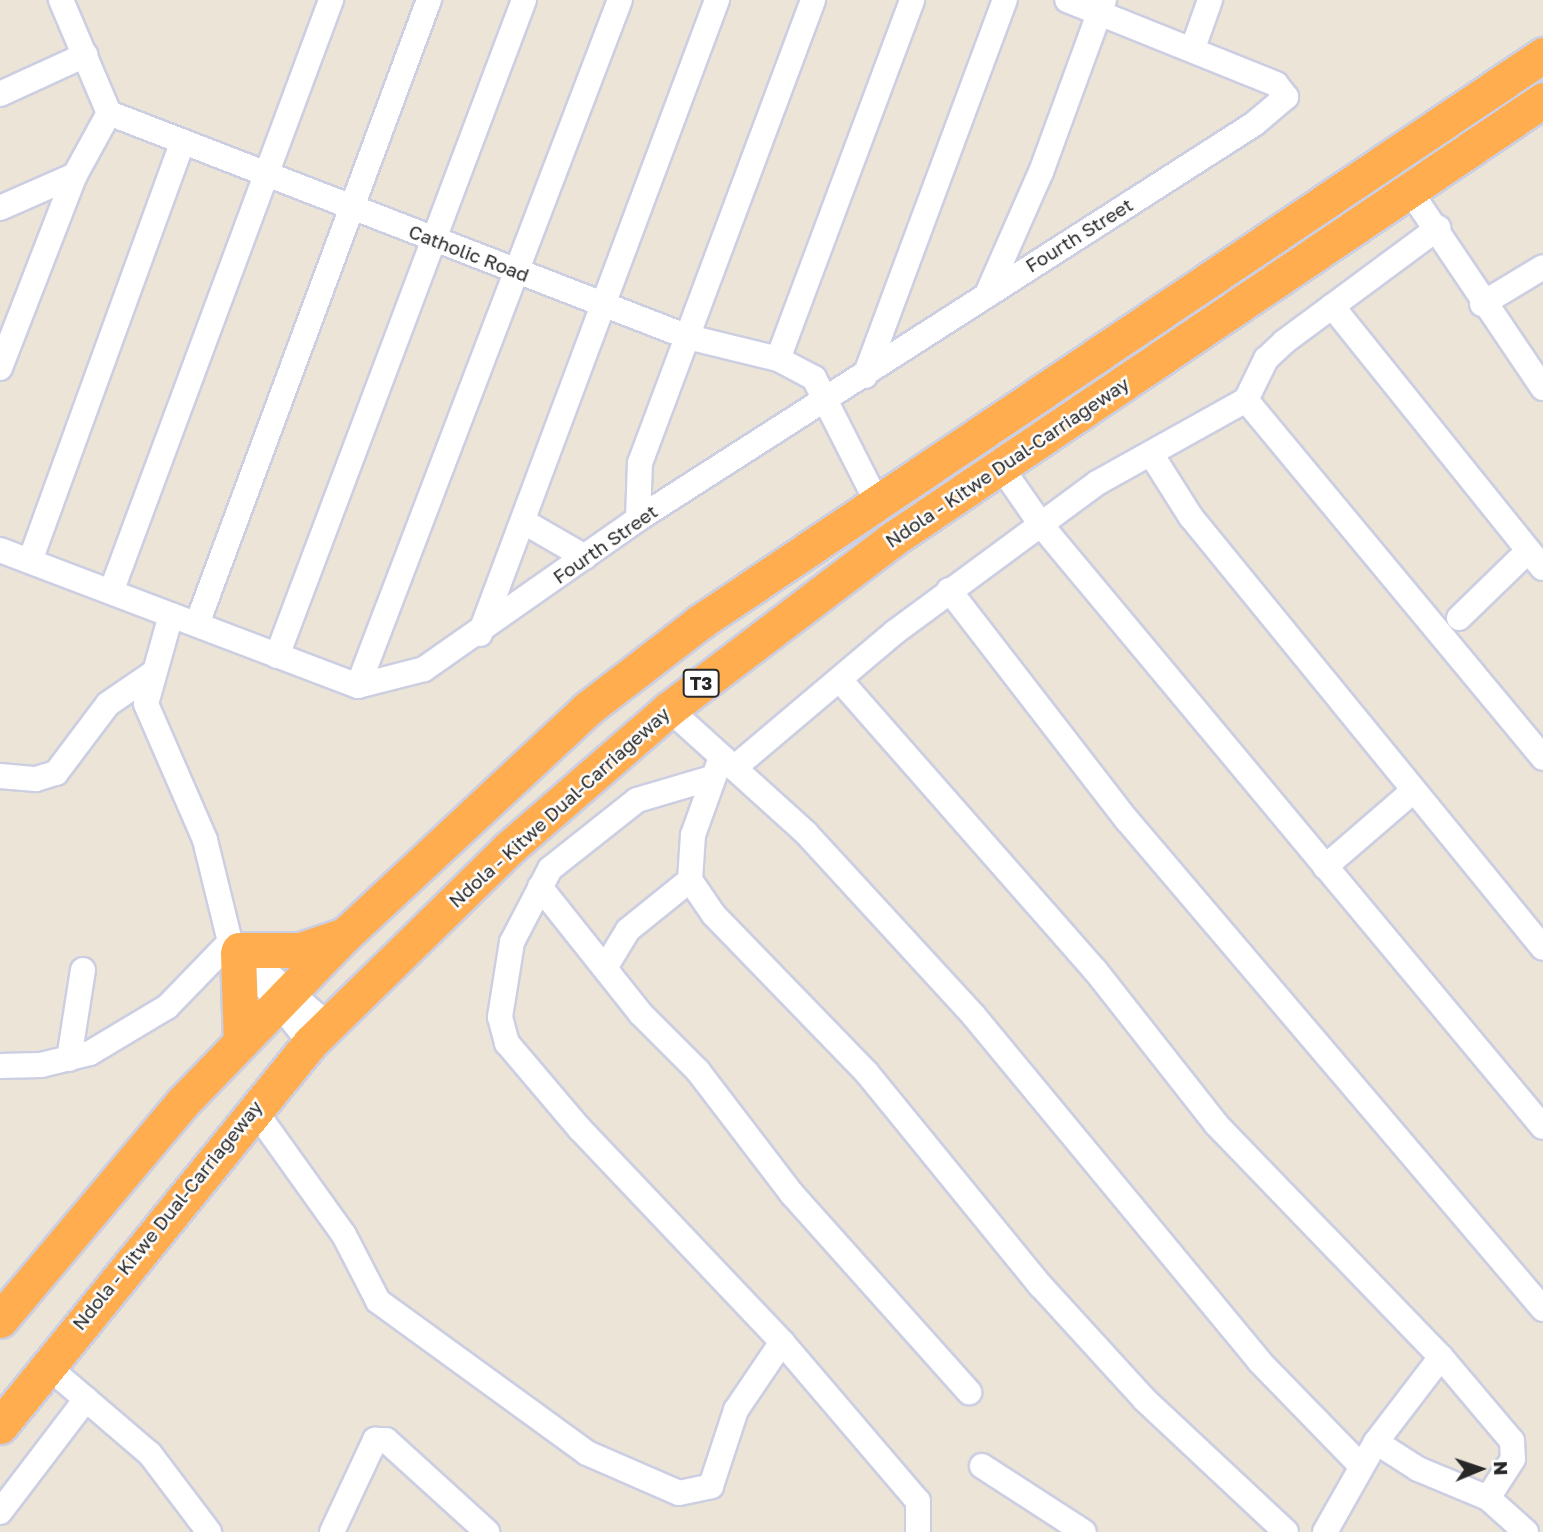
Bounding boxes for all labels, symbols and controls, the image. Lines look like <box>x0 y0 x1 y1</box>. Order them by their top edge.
street label: Fourth Street <box>1021 193 1137 277</box>
street label: Catholic Road <box>406 220 532 286</box>
street label: Ndola - Kitwe Dual-Carriageway <box>881 372 1133 552</box>
street label: Fourth Street <box>548 500 662 588</box>
road number: T3 <box>682 668 720 698</box>
street label: Ndola - Kitwe Dual-Carriageway <box>444 702 674 912</box>
street label: Ndola - Kitwe Dual-Carriageway <box>67 1096 267 1334</box>
north arrow <box>1445 1434 1515 1504</box>
text: N <box>1490 1461 1513 1476</box>

